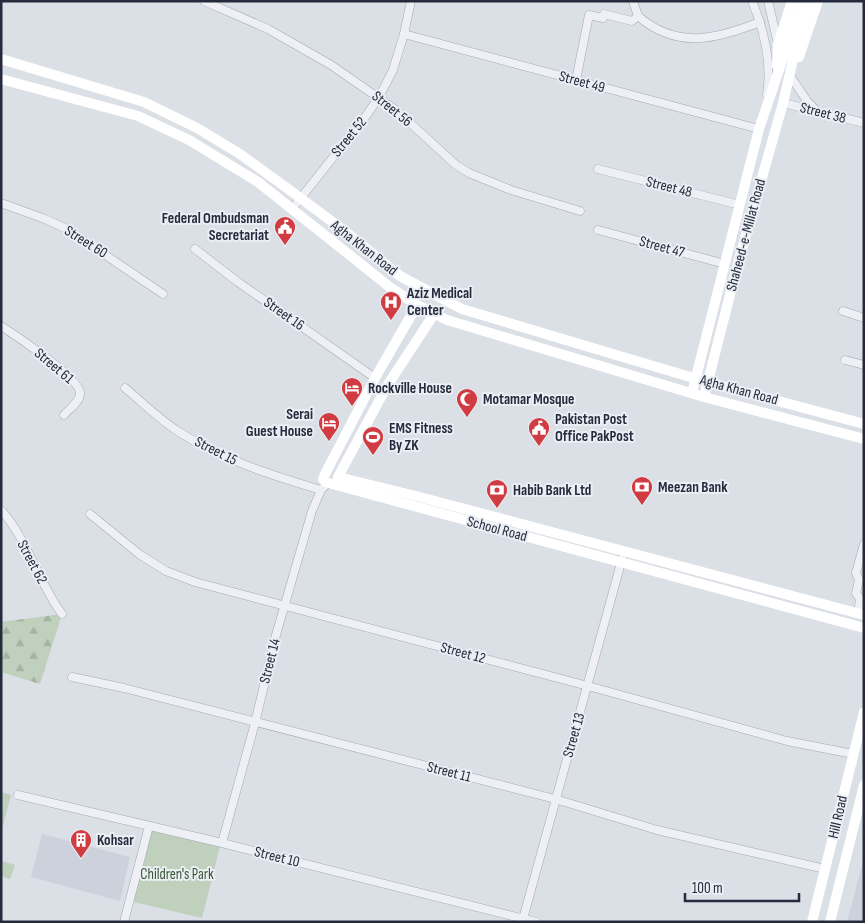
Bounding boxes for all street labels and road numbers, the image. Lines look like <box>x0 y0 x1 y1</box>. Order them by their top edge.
street label: Street 49 <box>557 67 607 97</box>
street label: Street 56 <box>368 87 416 131</box>
street label: Street 38 <box>798 98 848 128</box>
street label: Street 52 <box>327 113 371 161</box>
street label: Street 48 <box>644 172 694 202</box>
street label: Shaheed-e-Millat Road <box>722 177 770 293</box>
street label: Agha Khan Road <box>326 215 401 280</box>
street label: Street 60 <box>61 221 111 263</box>
street label: Street 47 <box>637 232 687 262</box>
street label: Street 16 <box>260 293 308 335</box>
street label: Street 61 <box>30 344 78 388</box>
street label: Agha Khan Road <box>697 370 780 410</box>
street label: Street 15 <box>192 432 240 470</box>
street label: School Road <box>465 512 529 546</box>
street label: Street 62 <box>13 537 51 587</box>
street label: Street 14 <box>255 637 285 685</box>
street label: Street 12 <box>438 638 488 668</box>
street label: Street 13 <box>559 710 589 760</box>
street label: Street 11 <box>425 757 474 787</box>
street label: Hill Road <box>824 794 852 840</box>
street label: Street 10 <box>252 842 302 872</box>

